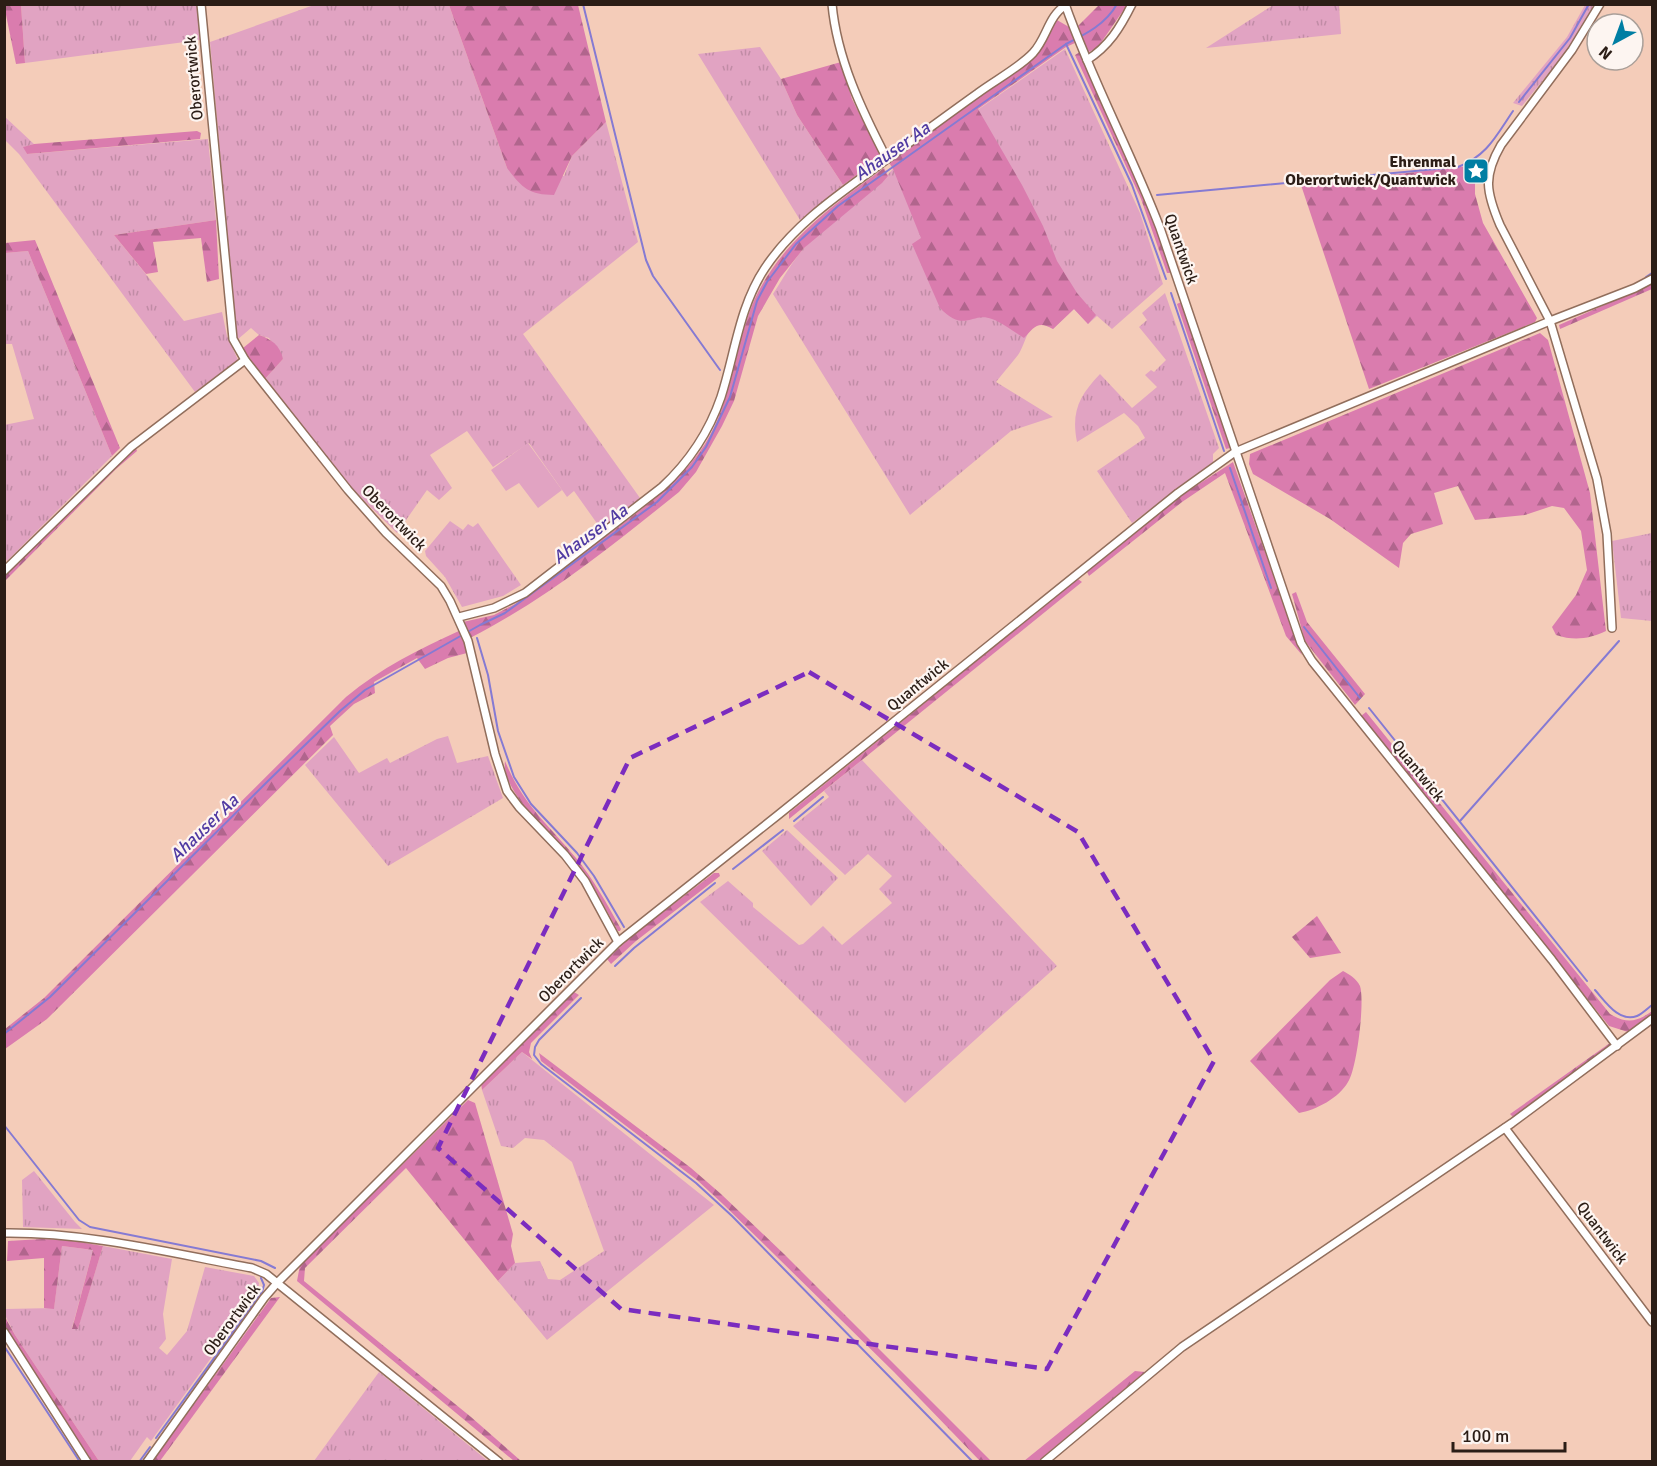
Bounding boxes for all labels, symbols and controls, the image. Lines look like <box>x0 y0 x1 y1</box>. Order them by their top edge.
north arrow <box>1585 12 1645 72</box>
street label: Oberortwick <box>180 35 208 121</box>
text: N <box>1595 41 1617 64</box>
water label: Ahauser Aa <box>850 116 935 185</box>
place label: Ehrenmal Oberortwick/Quantwick <box>1285 152 1457 190</box>
place icon: Ehrenmal Oberortwick/Quantwick <box>1461 156 1491 186</box>
street label: Quantwick <box>1160 211 1202 287</box>
street label: Oberortwick <box>357 481 431 555</box>
water label: Ahauser Aa <box>548 499 633 569</box>
street label: Quantwick <box>883 654 953 716</box>
street label: Quantwick <box>1387 736 1449 806</box>
water label: Ahauser Aa <box>165 789 244 866</box>
street label: Oberortwick <box>534 933 608 1007</box>
street label: Quantwick <box>1572 1198 1632 1268</box>
street label: Oberortwick <box>199 1280 265 1360</box>
scale bar <box>1453 1415 1566 1453</box>
text: 100 m <box>1462 1425 1509 1447</box>

